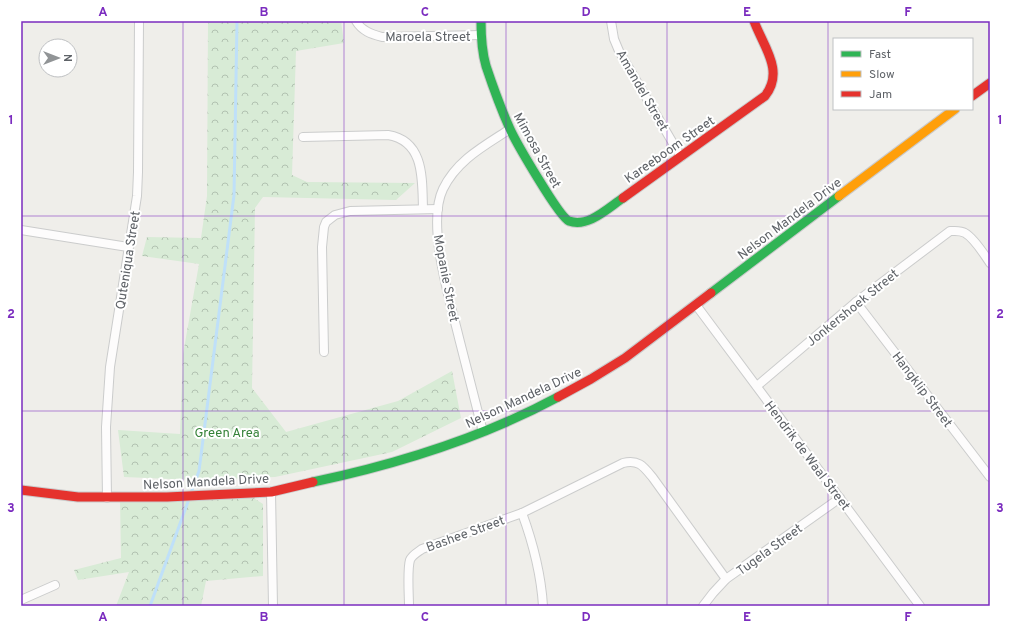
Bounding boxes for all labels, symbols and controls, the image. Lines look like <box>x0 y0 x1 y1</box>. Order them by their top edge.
text: A <box>98 5 108 21</box>
text: B <box>260 5 269 21</box>
text: C <box>421 5 429 21</box>
text: D <box>581 5 591 21</box>
text: E <box>743 5 751 21</box>
text: F <box>904 5 912 21</box>
street label: Maroela Street <box>385 30 471 46</box>
north arrow <box>38 38 78 78</box>
legend <box>833 38 973 110</box>
text: Fast <box>869 47 891 63</box>
street label: Amandel Street <box>612 48 671 134</box>
text: N <box>60 54 74 62</box>
text: Slow <box>869 67 895 83</box>
text: Jam <box>869 87 892 103</box>
street label: Mimosa Street <box>509 110 564 192</box>
text: 1 <box>8 113 14 129</box>
text: 1 <box>997 113 1003 129</box>
street label: Kareeboom Street <box>622 114 718 188</box>
street label: Nelson Mandela Drive <box>735 175 845 264</box>
street label: Quteniqua Street <box>113 210 145 311</box>
street label: Mopanie Street <box>429 233 461 324</box>
street label: Jonkershoek Street <box>804 266 903 351</box>
text: 2 <box>7 307 15 323</box>
text: 2 <box>996 307 1004 323</box>
street label: Hangklip Street <box>888 349 955 431</box>
street label: Nelson Mandela Drive <box>463 365 584 433</box>
street label: Hendrik de Waal Street <box>760 398 853 514</box>
park label: Green Area <box>194 426 260 442</box>
street label: Nelson Mandela Drive <box>143 472 270 494</box>
text: 3 <box>7 501 15 517</box>
text: 3 <box>996 501 1004 517</box>
street label: Bashee Street <box>424 513 507 556</box>
street label: Tugela Street <box>734 521 806 580</box>
text: A <box>98 610 108 626</box>
text: B <box>260 610 269 626</box>
text: C <box>421 610 429 626</box>
text: D <box>581 610 591 626</box>
text: E <box>743 610 751 626</box>
text: F <box>904 610 912 626</box>

